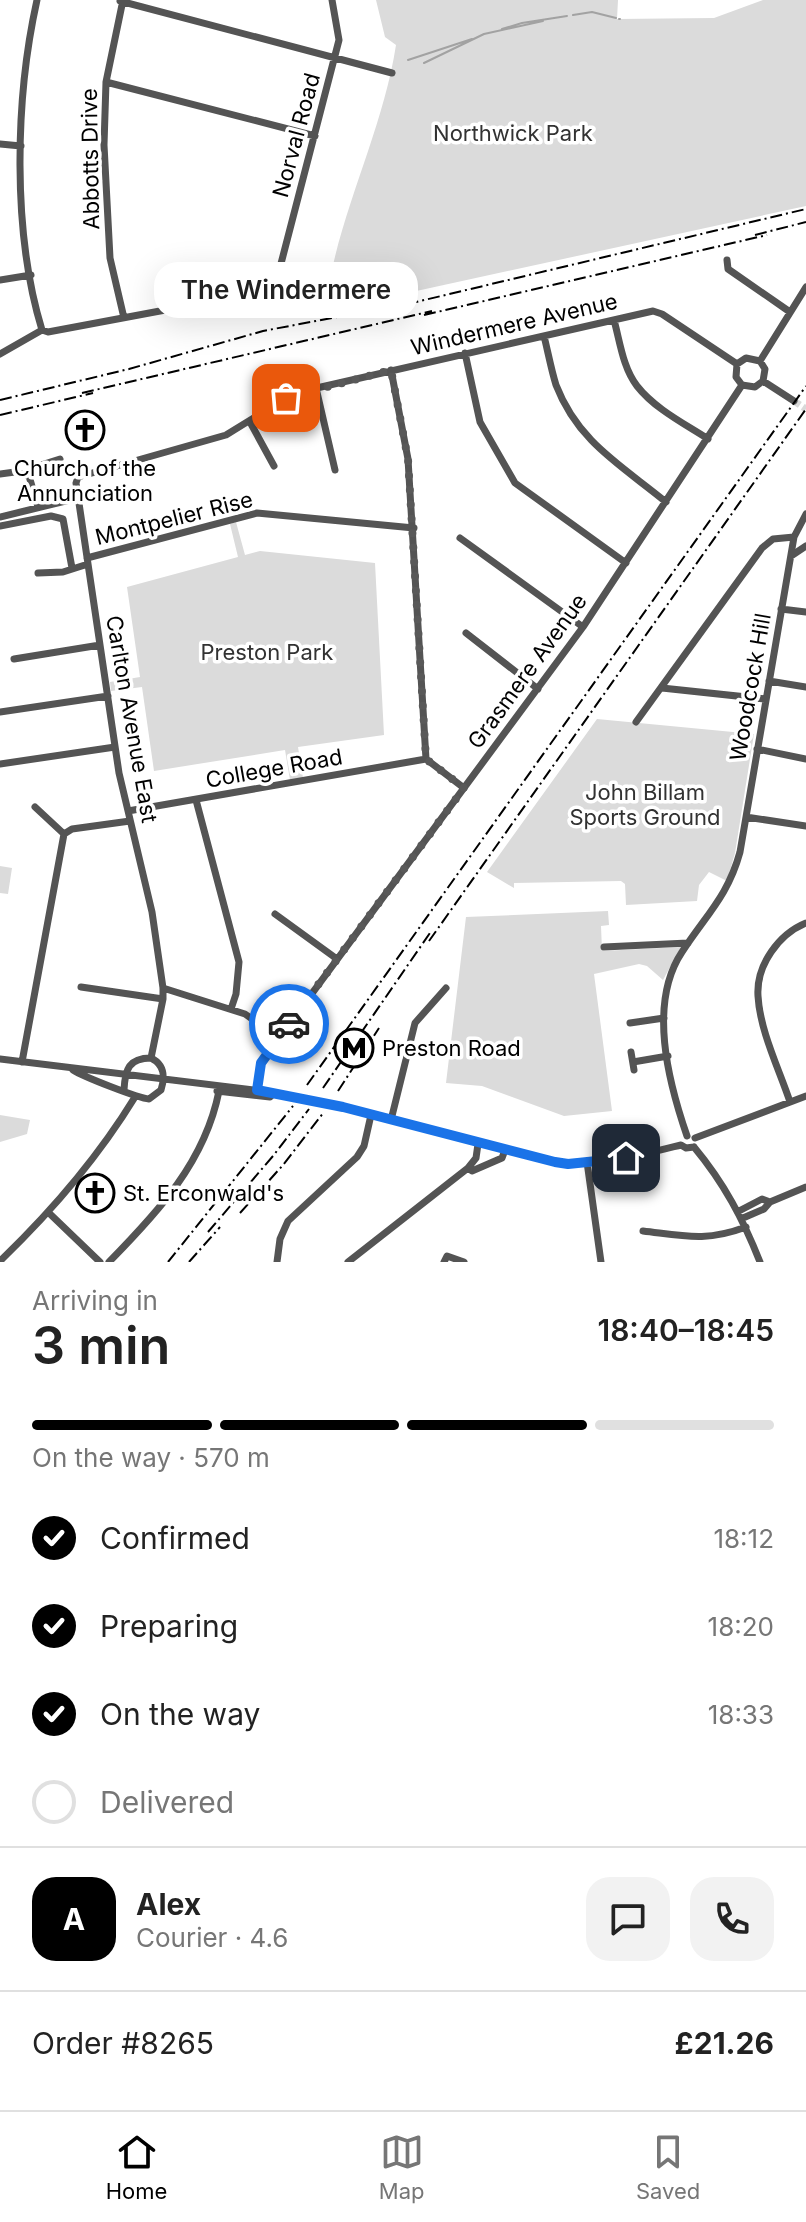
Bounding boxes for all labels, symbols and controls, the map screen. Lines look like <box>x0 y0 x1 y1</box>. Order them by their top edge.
street label: Norval Road <box>267 70 325 200</box>
street label: Abbotts Drive <box>76 88 104 230</box>
park label: Northwick Park <box>433 120 593 146</box>
callout: The Windermere <box>154 262 418 318</box>
text: The Windermere <box>181 274 391 305</box>
street label: Windermere Avenue <box>408 288 620 360</box>
pin <box>252 364 320 432</box>
icon: bag <box>264 376 308 420</box>
church icon: Church of the Annunciation <box>64 409 106 451</box>
place label: Church of the Annunciation <box>14 455 156 506</box>
street label: Montpelier Rise <box>93 486 255 550</box>
street label: Grasmere Avenue <box>462 589 592 753</box>
street label: Woodcock Hill <box>724 611 776 763</box>
street label: Carlton Avenue East <box>101 613 163 825</box>
park label: Preston Park <box>201 639 333 665</box>
street label: College Road <box>204 743 344 793</box>
park label: John Billam Sports Ground <box>569 779 721 830</box>
courier <box>249 984 329 1064</box>
icon: car <box>267 1002 311 1046</box>
metro station icon: Preston Road <box>333 1027 375 1069</box>
place label: Preston Road <box>382 1035 521 1061</box>
pin <box>592 1124 660 1192</box>
icon: home <box>604 1136 648 1180</box>
church icon: St. Erconwald's <box>74 1172 116 1214</box>
place label: St. Erconwald's <box>123 1180 284 1206</box>
text: Arriving in <box>32 1285 158 1316</box>
text: 18:40–18:45 <box>597 1312 774 1348</box>
text: 3 min <box>32 1314 170 1377</box>
text: On the way · 570 m <box>32 1442 270 1473</box>
icon: check <box>32 1516 76 1560</box>
text: Confirmed <box>100 1520 250 1556</box>
text: 18:12 <box>713 1523 774 1554</box>
icon: check <box>32 1604 76 1648</box>
text: Preparing <box>100 1608 238 1644</box>
text: 18:20 <box>708 1611 774 1642</box>
icon: check <box>32 1692 76 1736</box>
text: On the way <box>100 1696 260 1732</box>
text: 18:33 <box>708 1699 774 1730</box>
text: Delivered <box>100 1784 234 1820</box>
button: chat <box>586 1877 670 1961</box>
button: phone <box>690 1877 774 1961</box>
text: Alex <box>136 1886 201 1922</box>
text: A <box>63 1901 85 1937</box>
text: Courier · 4.6 <box>136 1922 288 1953</box>
text: Order #8265 <box>32 2025 214 2061</box>
text: £21.26 <box>675 2025 774 2061</box>
tab: Home <box>106 2130 167 2204</box>
tab: Map <box>379 2130 424 2204</box>
tab: Saved <box>636 2130 700 2204</box>

